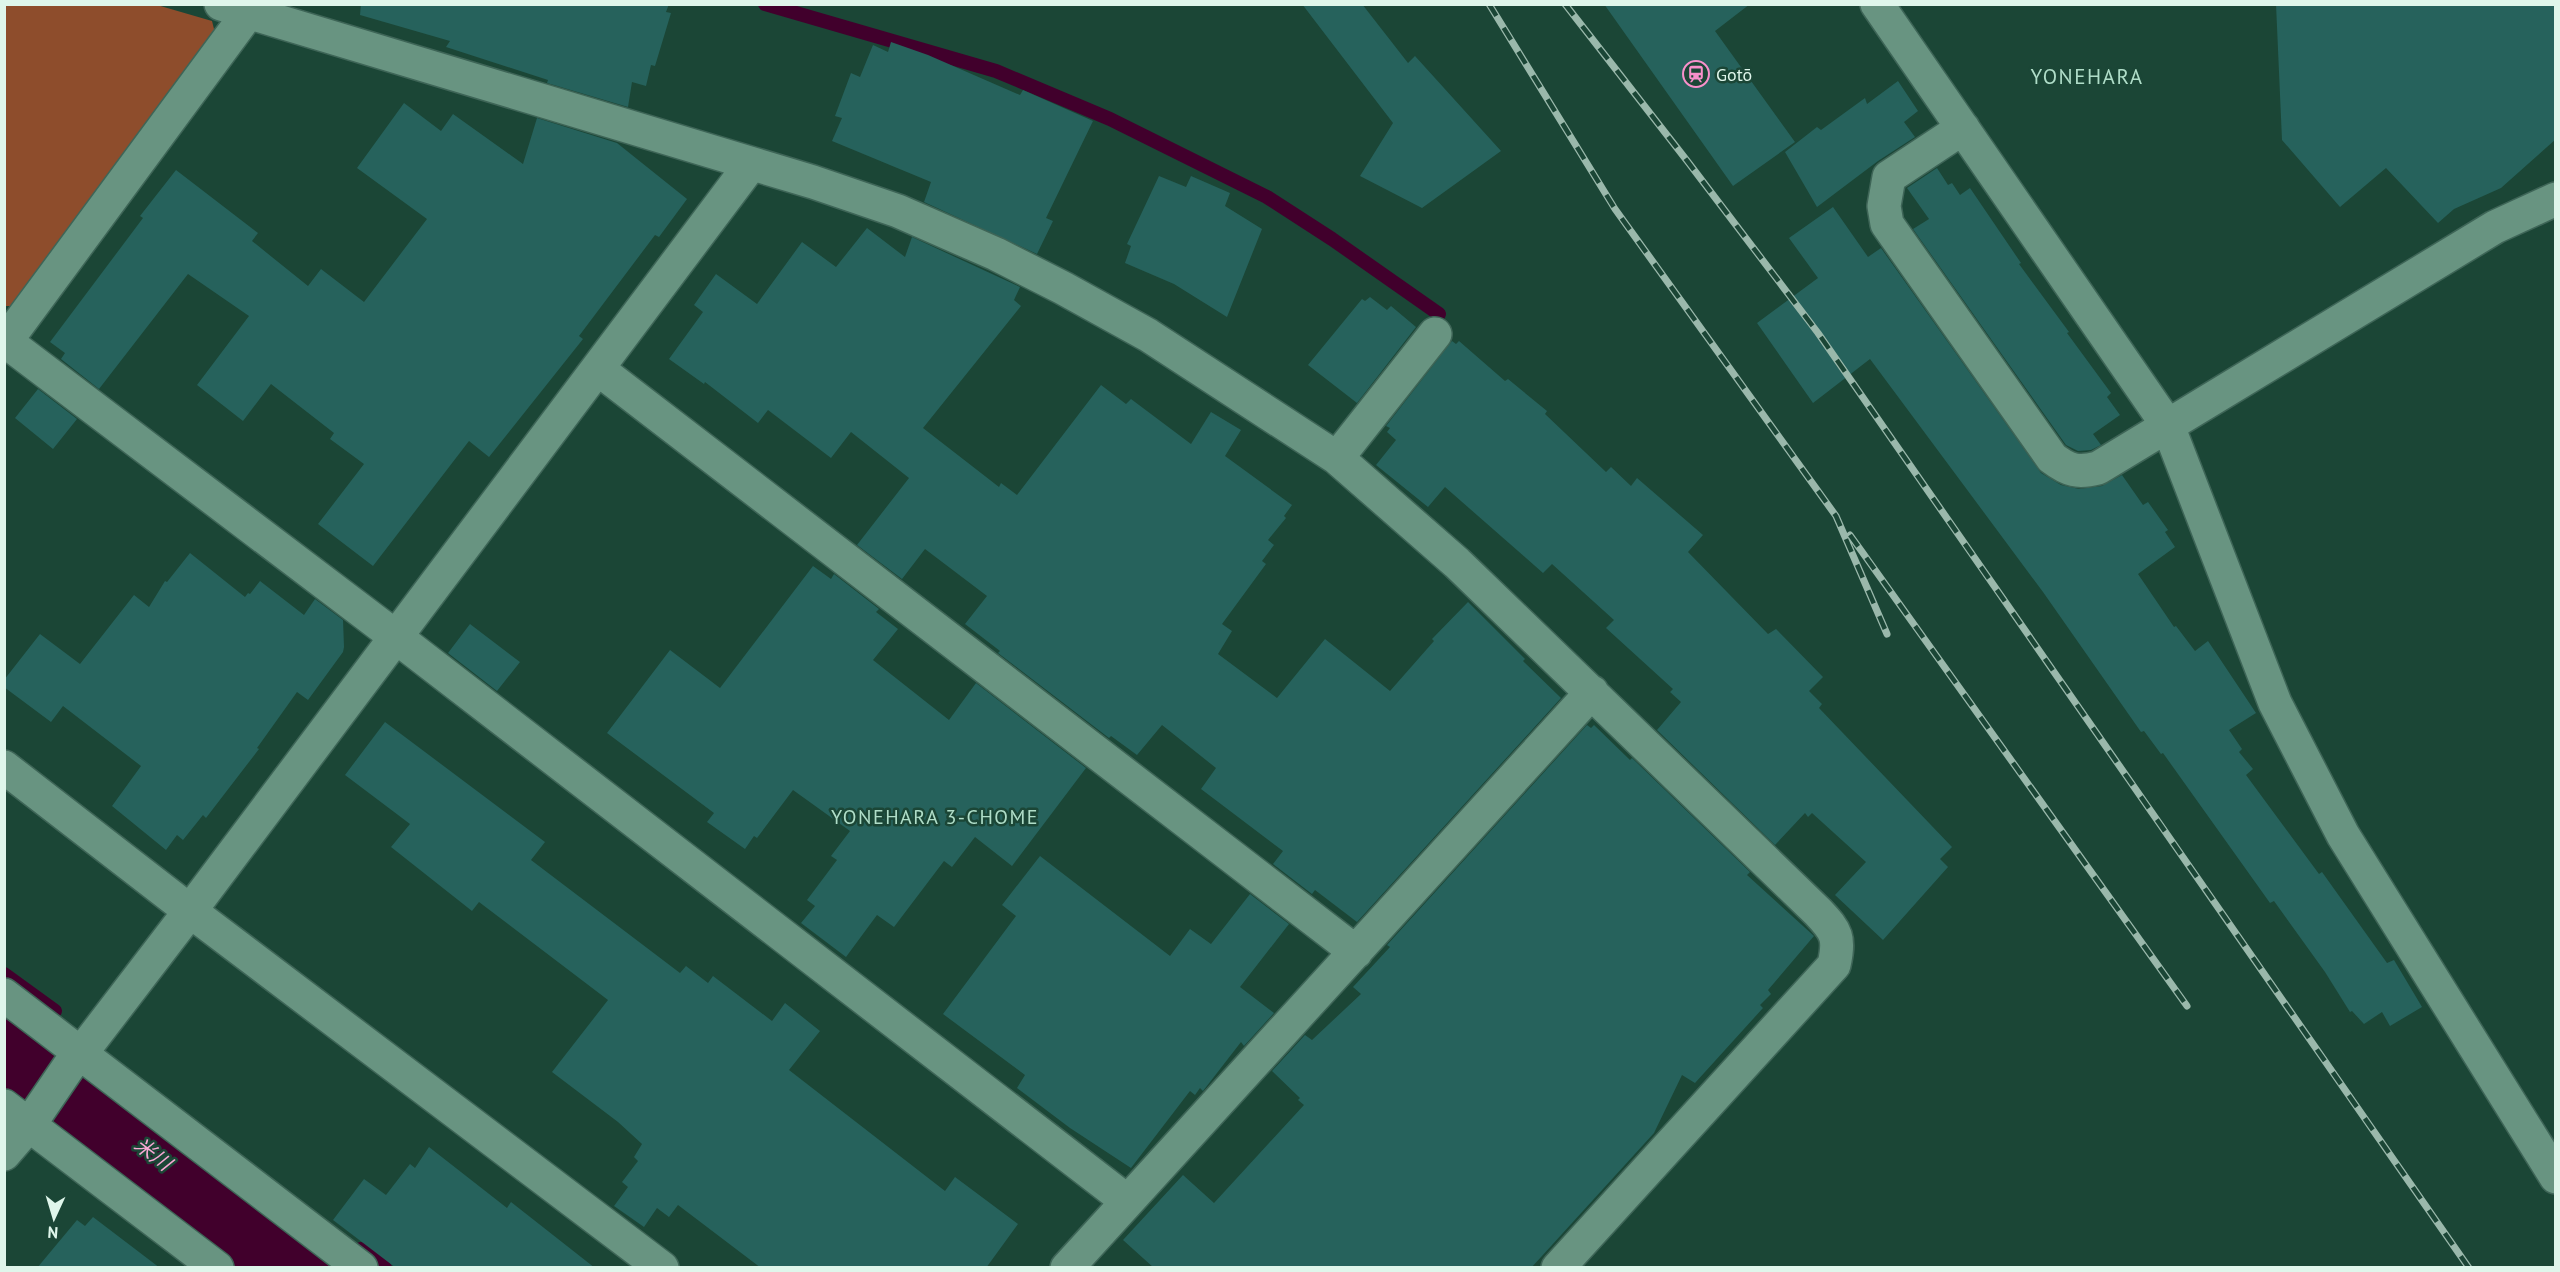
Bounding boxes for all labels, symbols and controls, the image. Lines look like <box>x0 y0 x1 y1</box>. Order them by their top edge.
station icon: Gotō <box>1681 59 1711 89</box>
place label: Gotō <box>1716 63 1752 86</box>
district label: YONEHARA <box>2030 63 2144 90</box>
district label: YONEHARA 3-CHOME <box>831 804 1039 830</box>
water label: 米川 <box>129 1132 178 1178</box>
north arrow <box>24 1188 84 1248</box>
text: N <box>47 1223 59 1243</box>

